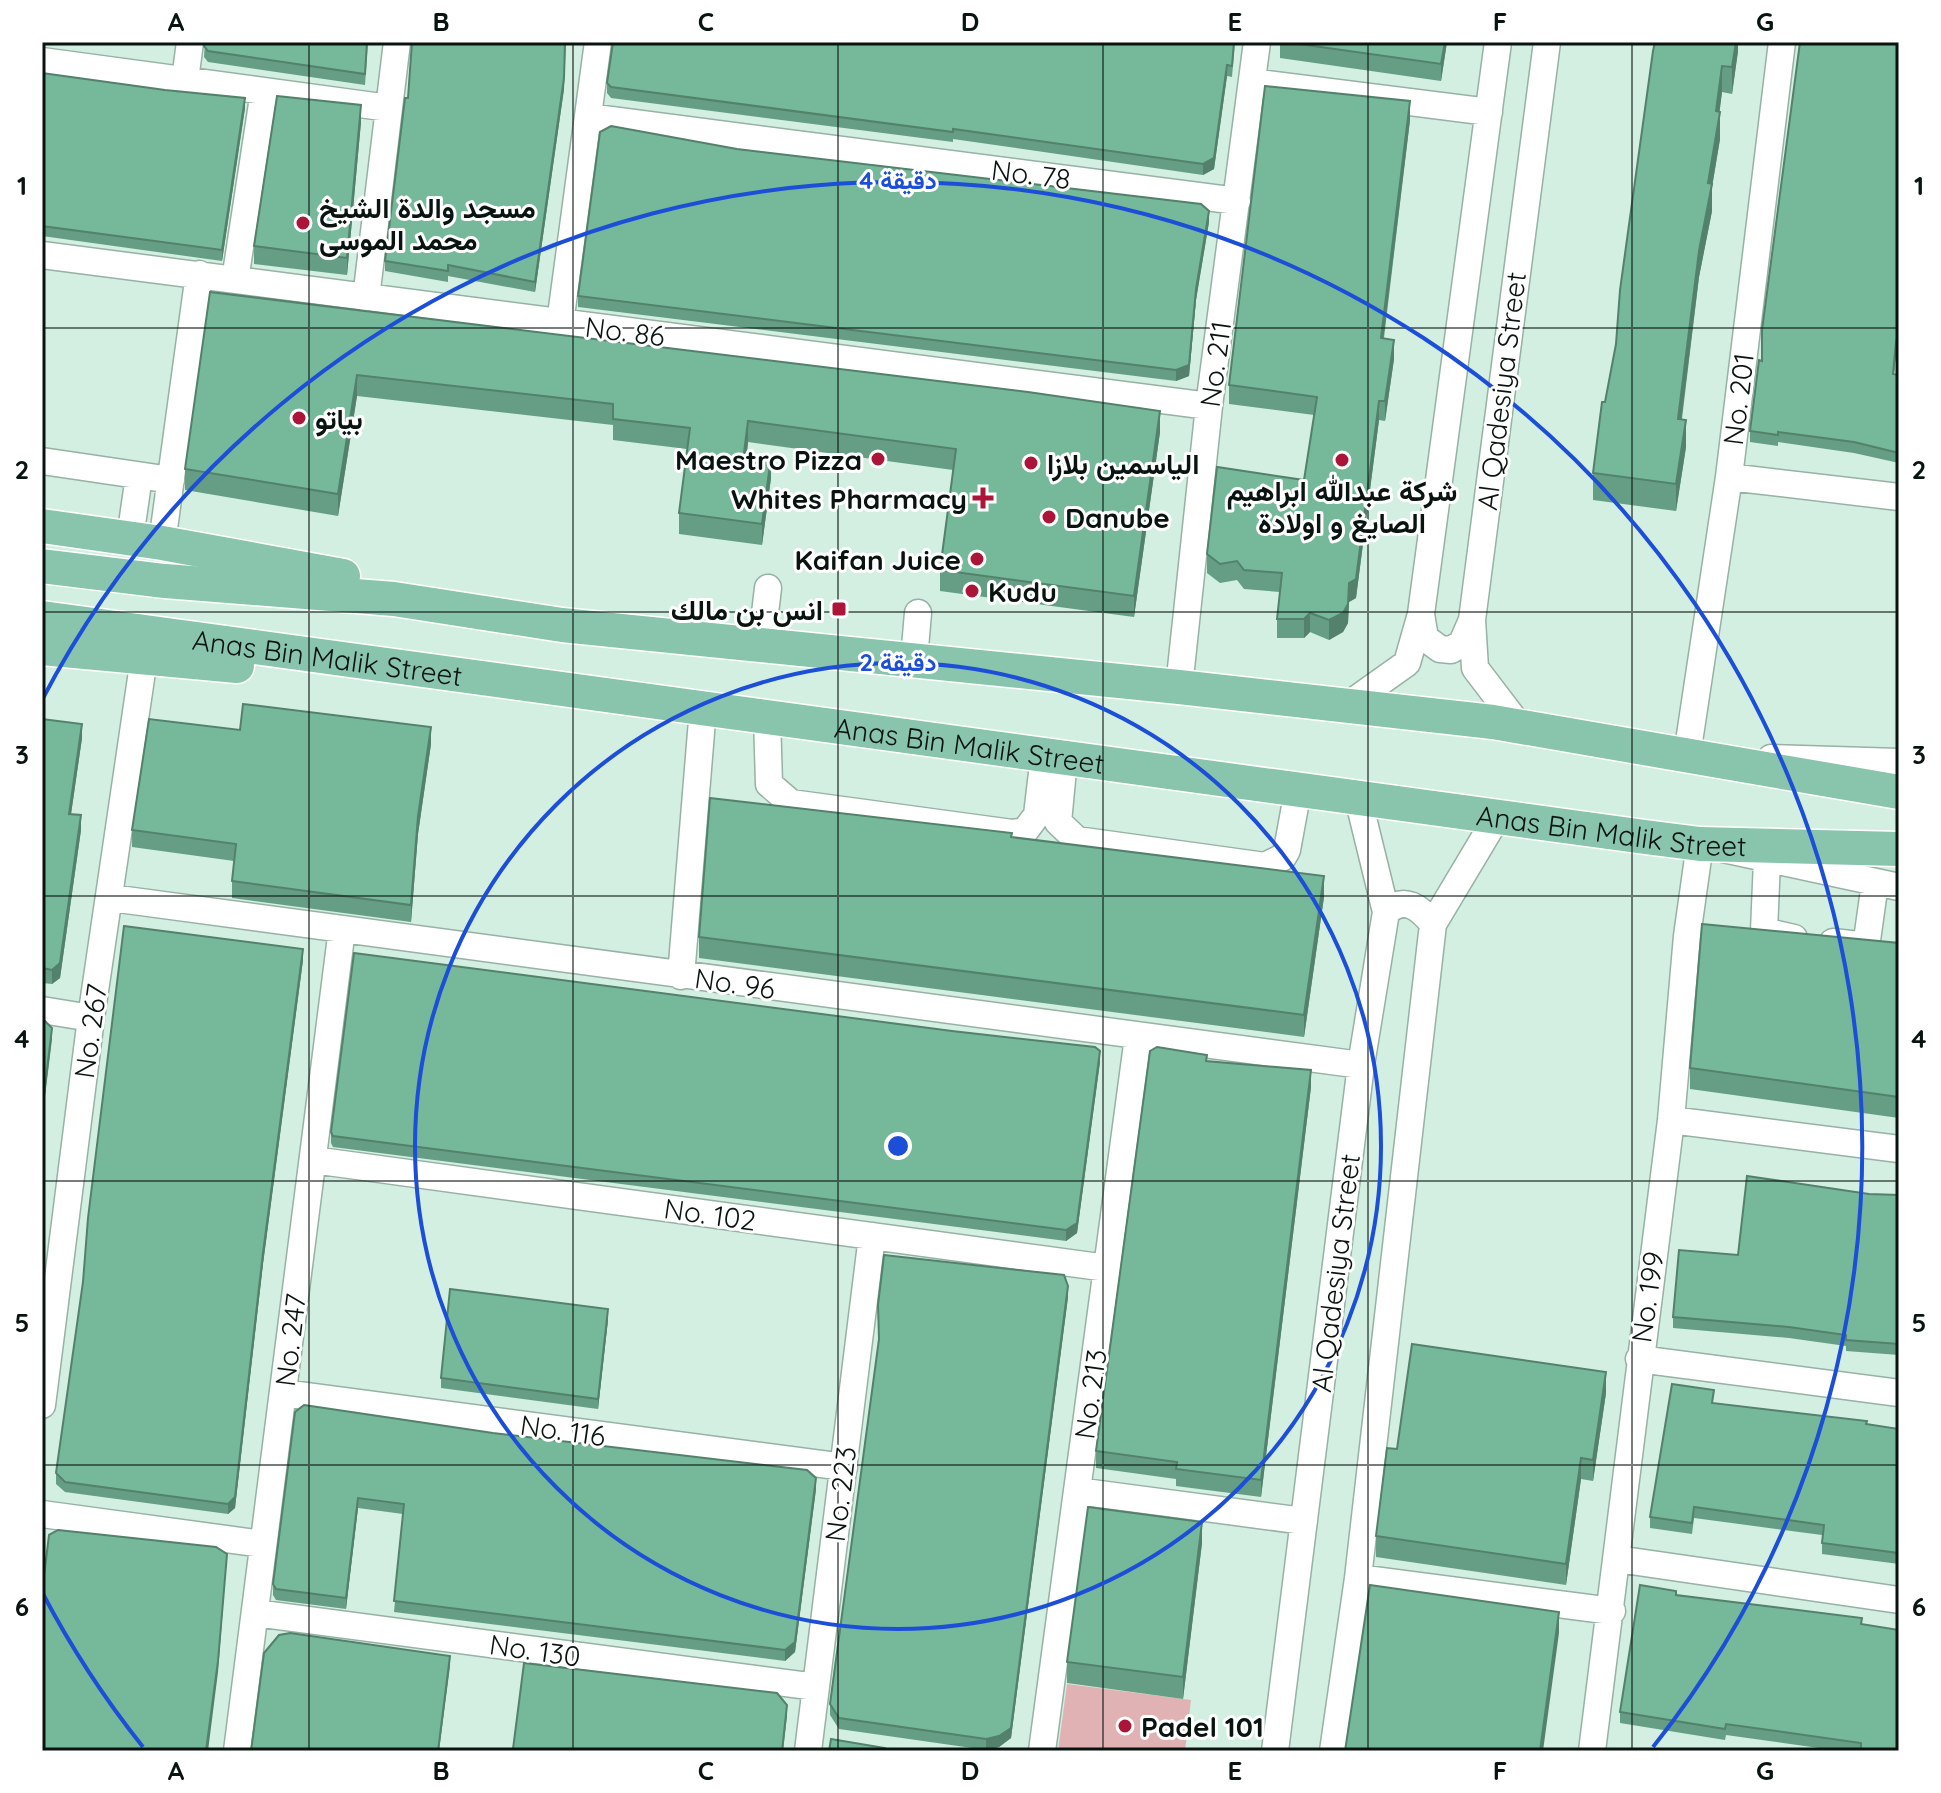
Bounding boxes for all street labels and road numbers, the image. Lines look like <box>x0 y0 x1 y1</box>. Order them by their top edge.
street label: No. 78 <box>989 152 1073 196</box>
street label: Al Qadesiya Street <box>1469 270 1533 512</box>
street label: No. 86 <box>583 309 667 353</box>
street label: No. 211 <box>1192 319 1238 409</box>
street label: No. 201 <box>1715 351 1761 447</box>
street label: Anas Bin Malik Street <box>190 621 464 693</box>
street label: Anas Bin Malik Street <box>832 709 1106 780</box>
street label: Anas Bin Malik Street <box>1474 797 1747 863</box>
street label: No. 96 <box>693 960 777 1006</box>
street label: No. 267 <box>66 982 114 1080</box>
street label: Al Qadesiya Street <box>1303 1152 1367 1394</box>
street label: No. 102 <box>662 1190 758 1238</box>
street label: No. 199 <box>1623 1249 1671 1345</box>
street label: No. 247 <box>267 1292 313 1388</box>
street label: No. 213 <box>1066 1347 1114 1441</box>
street label: No. 116 <box>518 1407 608 1453</box>
street label: No. 223 <box>817 1444 863 1544</box>
street label: No. 130 <box>487 1626 583 1674</box>

